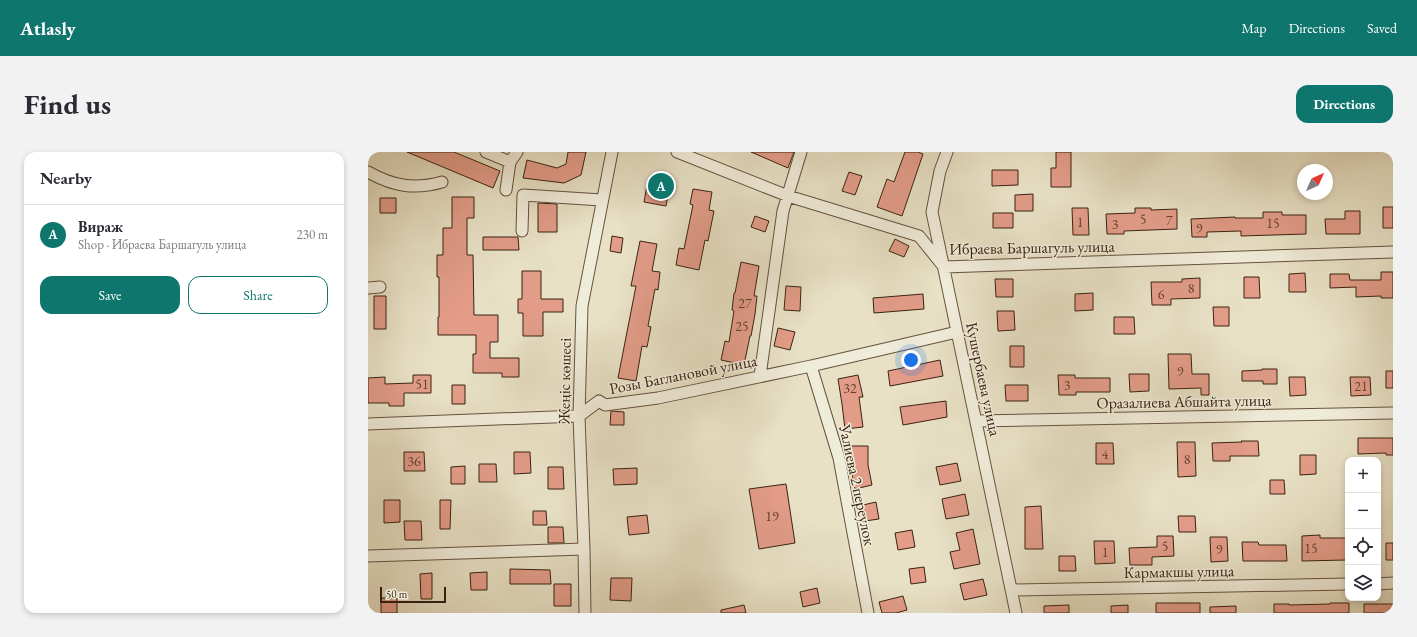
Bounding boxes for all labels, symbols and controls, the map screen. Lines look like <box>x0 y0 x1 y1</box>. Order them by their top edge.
text: Atlasly <box>20 16 76 41</box>
text: Map <box>1241 19 1267 37</box>
text: Directions <box>1289 19 1345 37</box>
text: Saved <box>1367 19 1397 37</box>
button: Directions <box>1296 85 1393 123</box>
text: Find us <box>24 86 111 122</box>
north arrow <box>1297 164 1333 200</box>
text: Nearby <box>40 167 92 189</box>
pin: A <box>648 171 674 201</box>
house number: 5 <box>1140 210 1146 228</box>
house number: 7 <box>1166 211 1173 229</box>
house number: 1 <box>1077 213 1083 231</box>
house number: 15 <box>1266 214 1280 232</box>
house number: 3 <box>1112 215 1119 233</box>
text: Вираж <box>78 217 123 236</box>
house number: 9 <box>1196 219 1203 237</box>
text: A <box>48 226 58 243</box>
text: 230 m <box>297 226 328 243</box>
text: Shop · Ибраева Баршагуль улица <box>78 236 246 253</box>
street label: Ибраева Баршагуль улица <box>949 236 1116 259</box>
button: Save <box>40 276 180 314</box>
button: Share <box>188 276 328 314</box>
house number: 8 <box>1188 279 1195 297</box>
house number: 6 <box>1158 285 1165 303</box>
house number: 27 <box>738 294 752 312</box>
house number: 25 <box>735 317 749 335</box>
street label: Кушербаева улица <box>961 320 1006 439</box>
street label: Жеңіс көшесі <box>553 338 576 425</box>
street label: Розы Баглановой улица <box>607 350 759 399</box>
your location <box>901 350 921 370</box>
house number: 9 <box>1177 362 1184 380</box>
house number: 51 <box>415 375 429 393</box>
house number: 3 <box>1064 376 1071 394</box>
house number: 21 <box>1354 377 1368 395</box>
house number: 32 <box>843 379 857 397</box>
street label: Оразалиева Абшайта улица <box>1096 389 1272 414</box>
street label: Уалиева 2 переулок <box>834 422 881 548</box>
house number: 4 <box>1102 445 1109 463</box>
house number: 8 <box>1184 450 1191 468</box>
house number: 36 <box>407 452 421 470</box>
map controls <box>1345 457 1381 601</box>
button: + <box>1345 457 1381 493</box>
button: − <box>1345 493 1381 529</box>
house number: 19 <box>765 507 779 525</box>
button: locate <box>1345 529 1381 565</box>
house number: 5 <box>1162 537 1168 555</box>
house number: 15 <box>1304 539 1318 557</box>
house number: 9 <box>1216 540 1223 558</box>
house number: 1 <box>1102 543 1108 561</box>
street label: Кармакшы улица <box>1124 560 1235 583</box>
button: layers <box>1345 565 1381 601</box>
scale bar <box>380 585 446 604</box>
text: 50 m <box>386 587 407 601</box>

